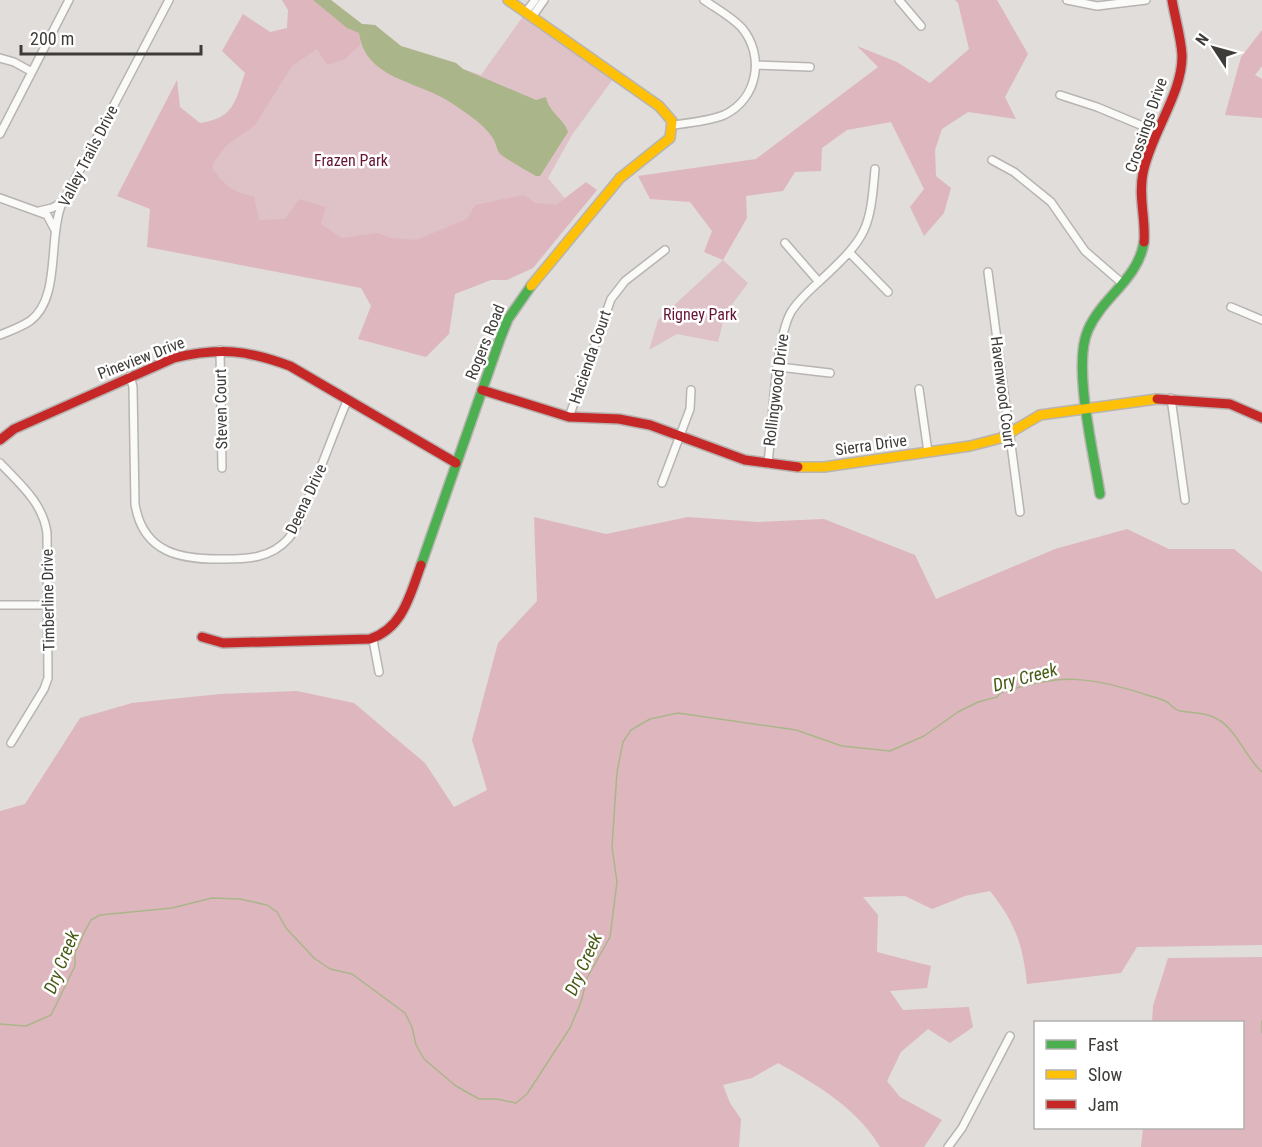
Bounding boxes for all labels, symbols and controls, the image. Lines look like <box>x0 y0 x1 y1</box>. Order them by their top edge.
scale bar <box>21 18 201 56</box>
north arrow <box>1184 18 1244 78</box>
text: 200 m <box>30 28 74 49</box>
text: N <box>1192 30 1213 49</box>
street label: Crossings Drive <box>1121 75 1171 175</box>
street label: Valley Trails Drive <box>54 102 122 210</box>
park label: Frazen Park <box>314 151 389 170</box>
street label: Rogers Road <box>461 301 509 383</box>
park label: Rigney Park <box>663 305 738 324</box>
street label: Hacienda Court <box>565 307 615 406</box>
street label: Pineview Drive <box>95 333 187 383</box>
street label: Rollingwood Drive <box>760 333 792 447</box>
street label: Havenwood Court <box>987 335 1019 449</box>
street label: Steven Court <box>211 368 231 450</box>
street label: Sierra Drive <box>834 431 908 459</box>
street label: Deena Drive <box>282 461 330 537</box>
street label: Timberline Drive <box>38 549 58 651</box>
water label: Dry Creek <box>990 658 1061 696</box>
water label: Dry Creek <box>39 926 84 997</box>
water label: Dry Creek <box>560 929 606 998</box>
legend <box>1034 1021 1244 1129</box>
text: Fast <box>1088 1034 1119 1055</box>
text: Slow <box>1088 1064 1123 1085</box>
text: Jam <box>1088 1094 1119 1115</box>

